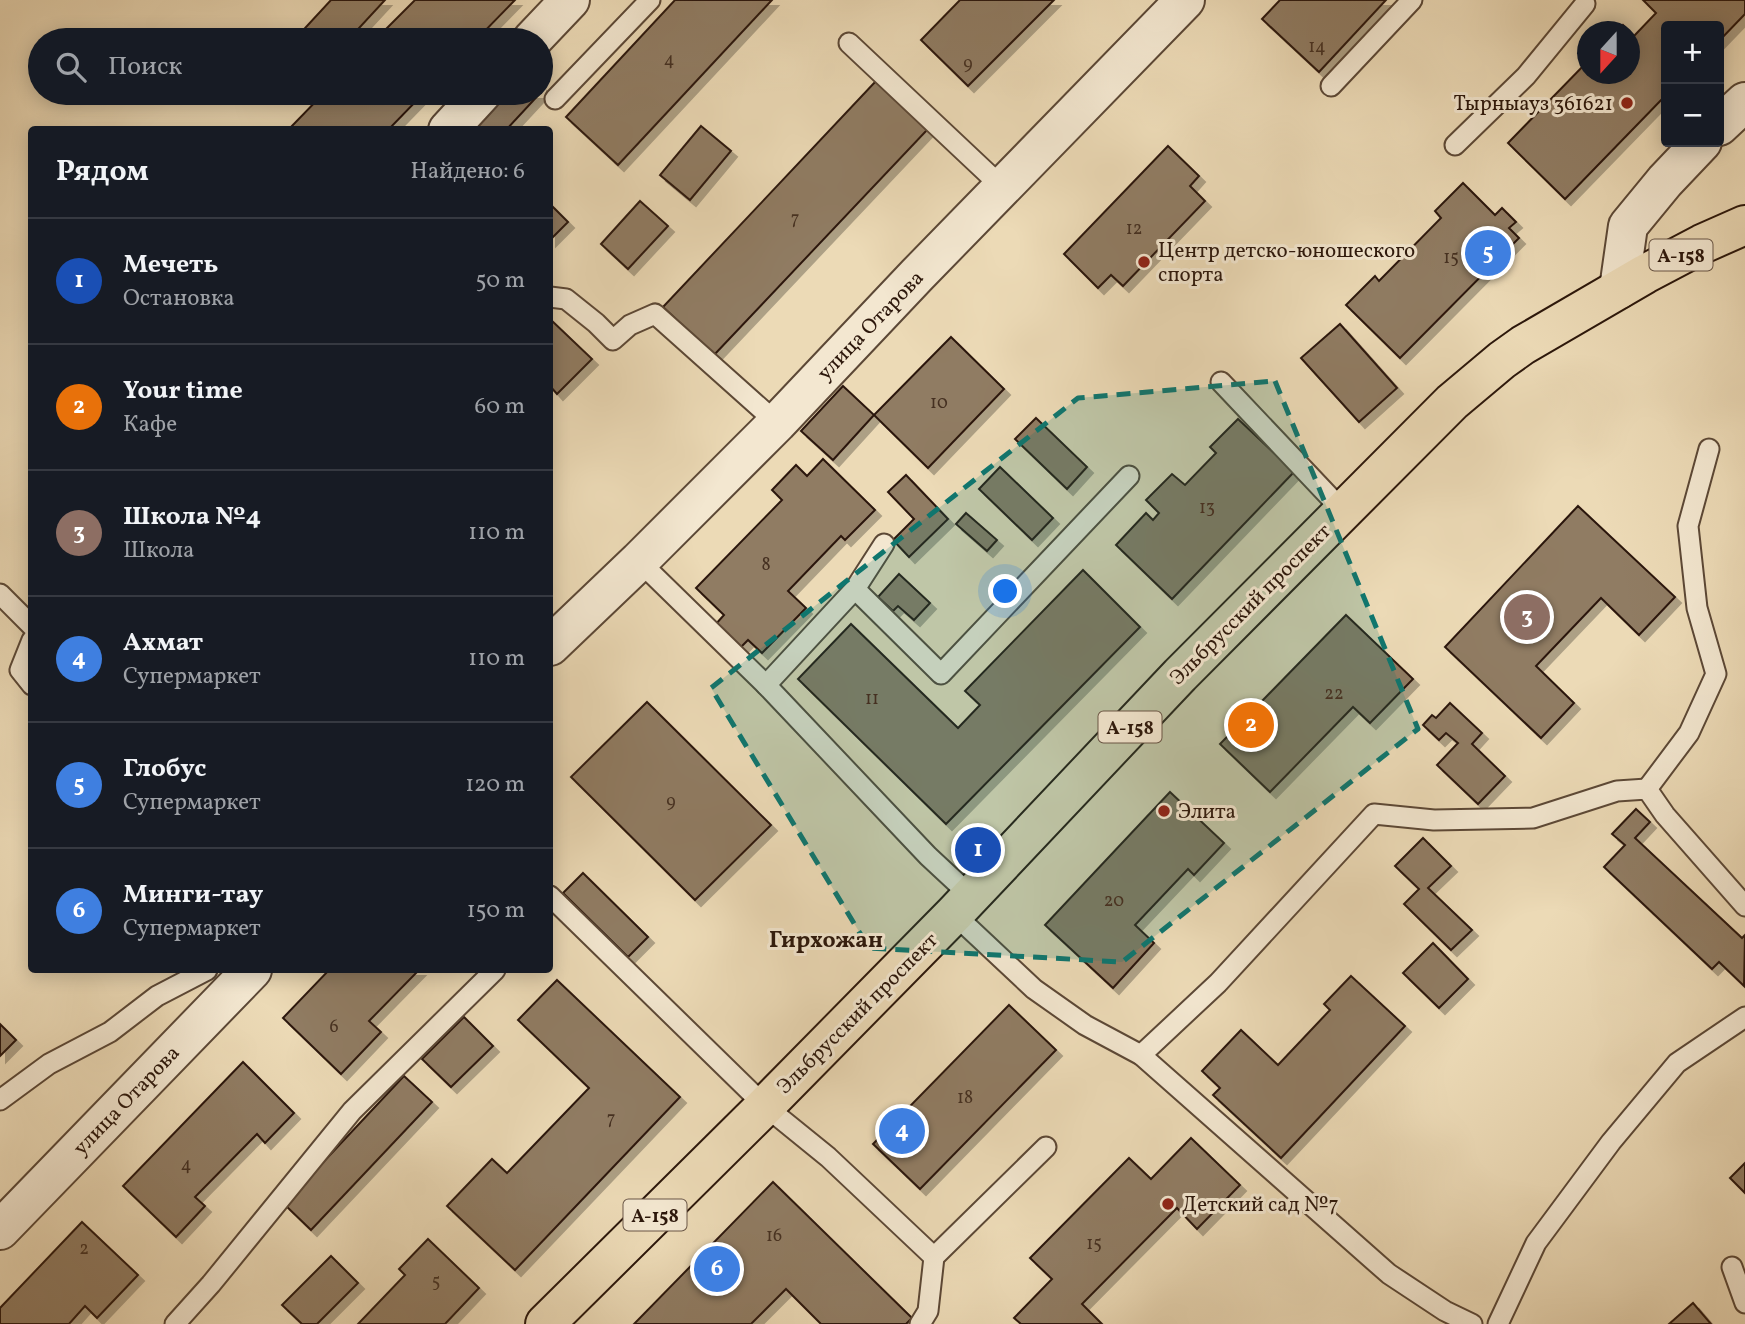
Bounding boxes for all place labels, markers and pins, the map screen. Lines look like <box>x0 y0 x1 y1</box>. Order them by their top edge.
place label: Тырныауз 361621 <box>1453 90 1613 119</box>
marker: Тырныауз 361621 <box>1619 95 1635 111</box>
pin: 5 <box>1465 227 1511 279</box>
place label: Центр детско-юношеского спорта <box>1158 237 1415 290</box>
marker: Центр детско-юношеского спорта <box>1136 254 1152 270</box>
pin: 3 <box>1504 591 1550 643</box>
pin: 2 <box>1228 699 1274 751</box>
place label: Элита <box>1178 798 1236 827</box>
marker: Элита <box>1156 803 1172 819</box>
pin: 1 <box>955 824 1001 876</box>
pin: 4 <box>879 1105 925 1157</box>
place label: Детский сад №7 <box>1182 1191 1339 1220</box>
marker: Детский сад №7 <box>1160 1196 1176 1212</box>
pin: 6 <box>694 1243 740 1295</box>

